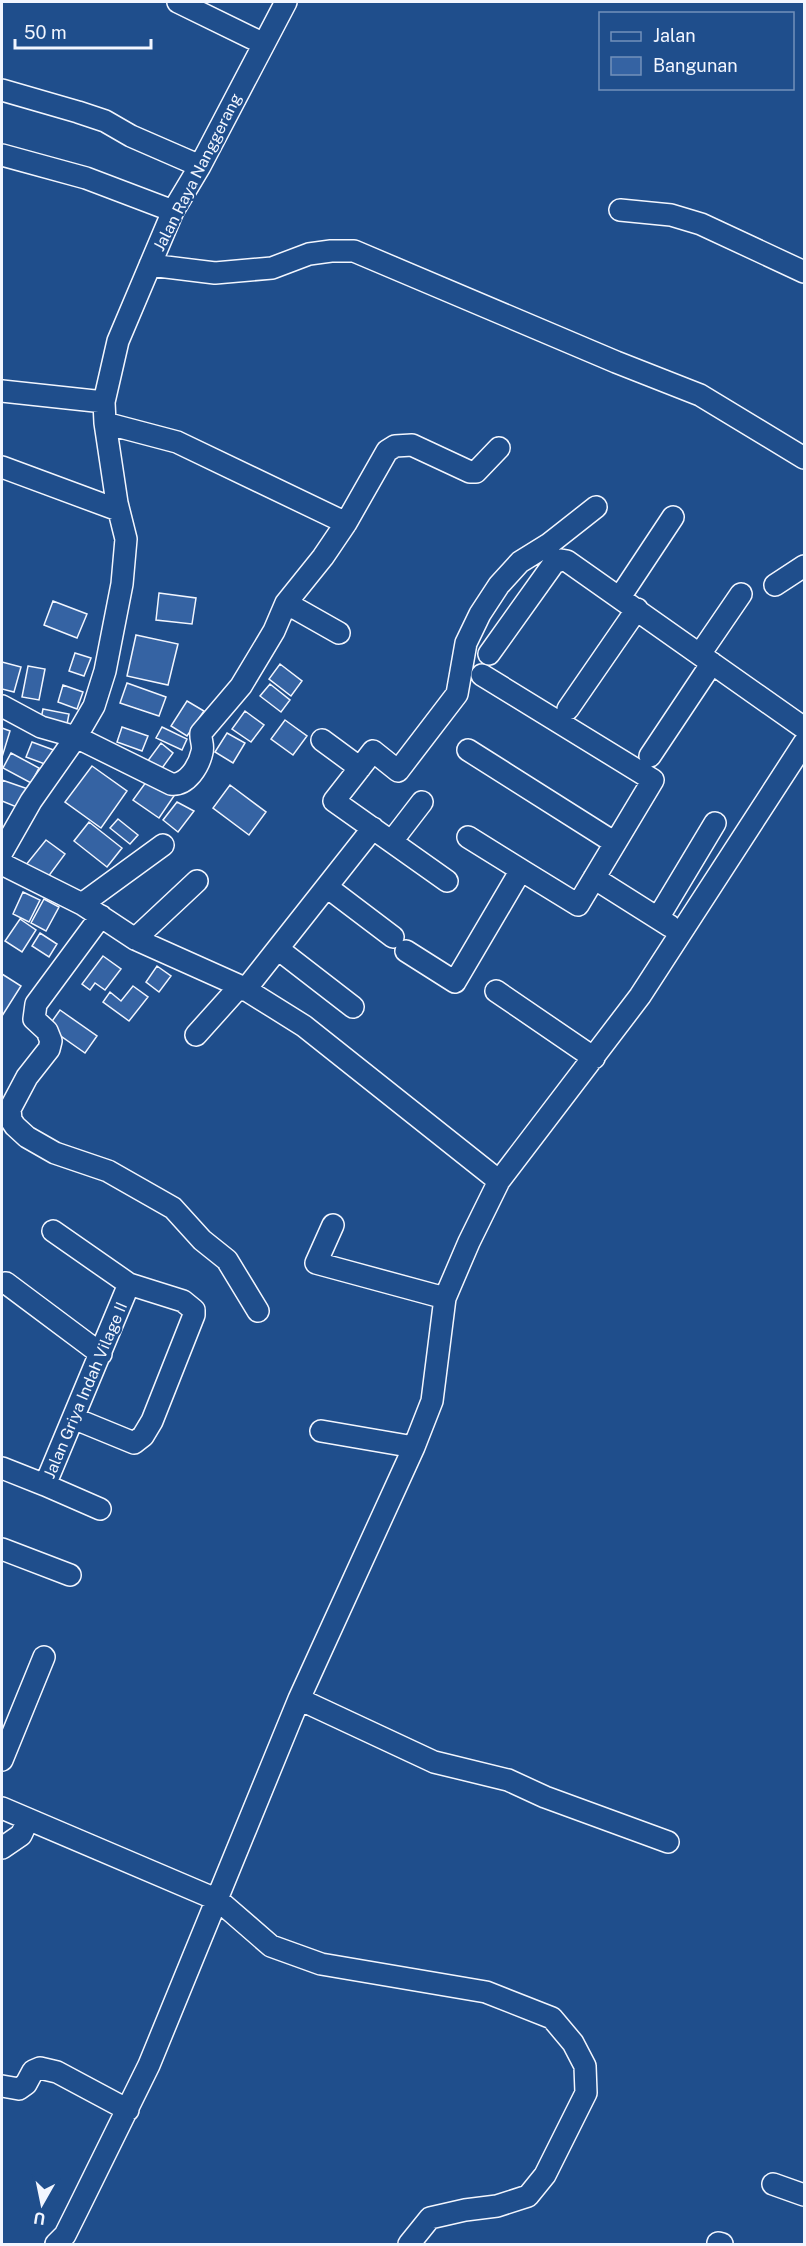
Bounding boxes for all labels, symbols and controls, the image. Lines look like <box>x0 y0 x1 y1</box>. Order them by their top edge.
scale bar <box>15 12 152 50</box>
legend <box>599 12 794 90</box>
text: 50 m <box>24 22 67 43</box>
text: Jalan <box>653 25 696 46</box>
text: Bangunan <box>653 55 738 76</box>
street label: Jalan Raya Nanggerang <box>149 90 246 254</box>
street label: Jalan Griya Indah Vilage II <box>40 1299 131 1481</box>
north arrow <box>12 2174 72 2234</box>
text: U <box>33 2208 47 2229</box>

